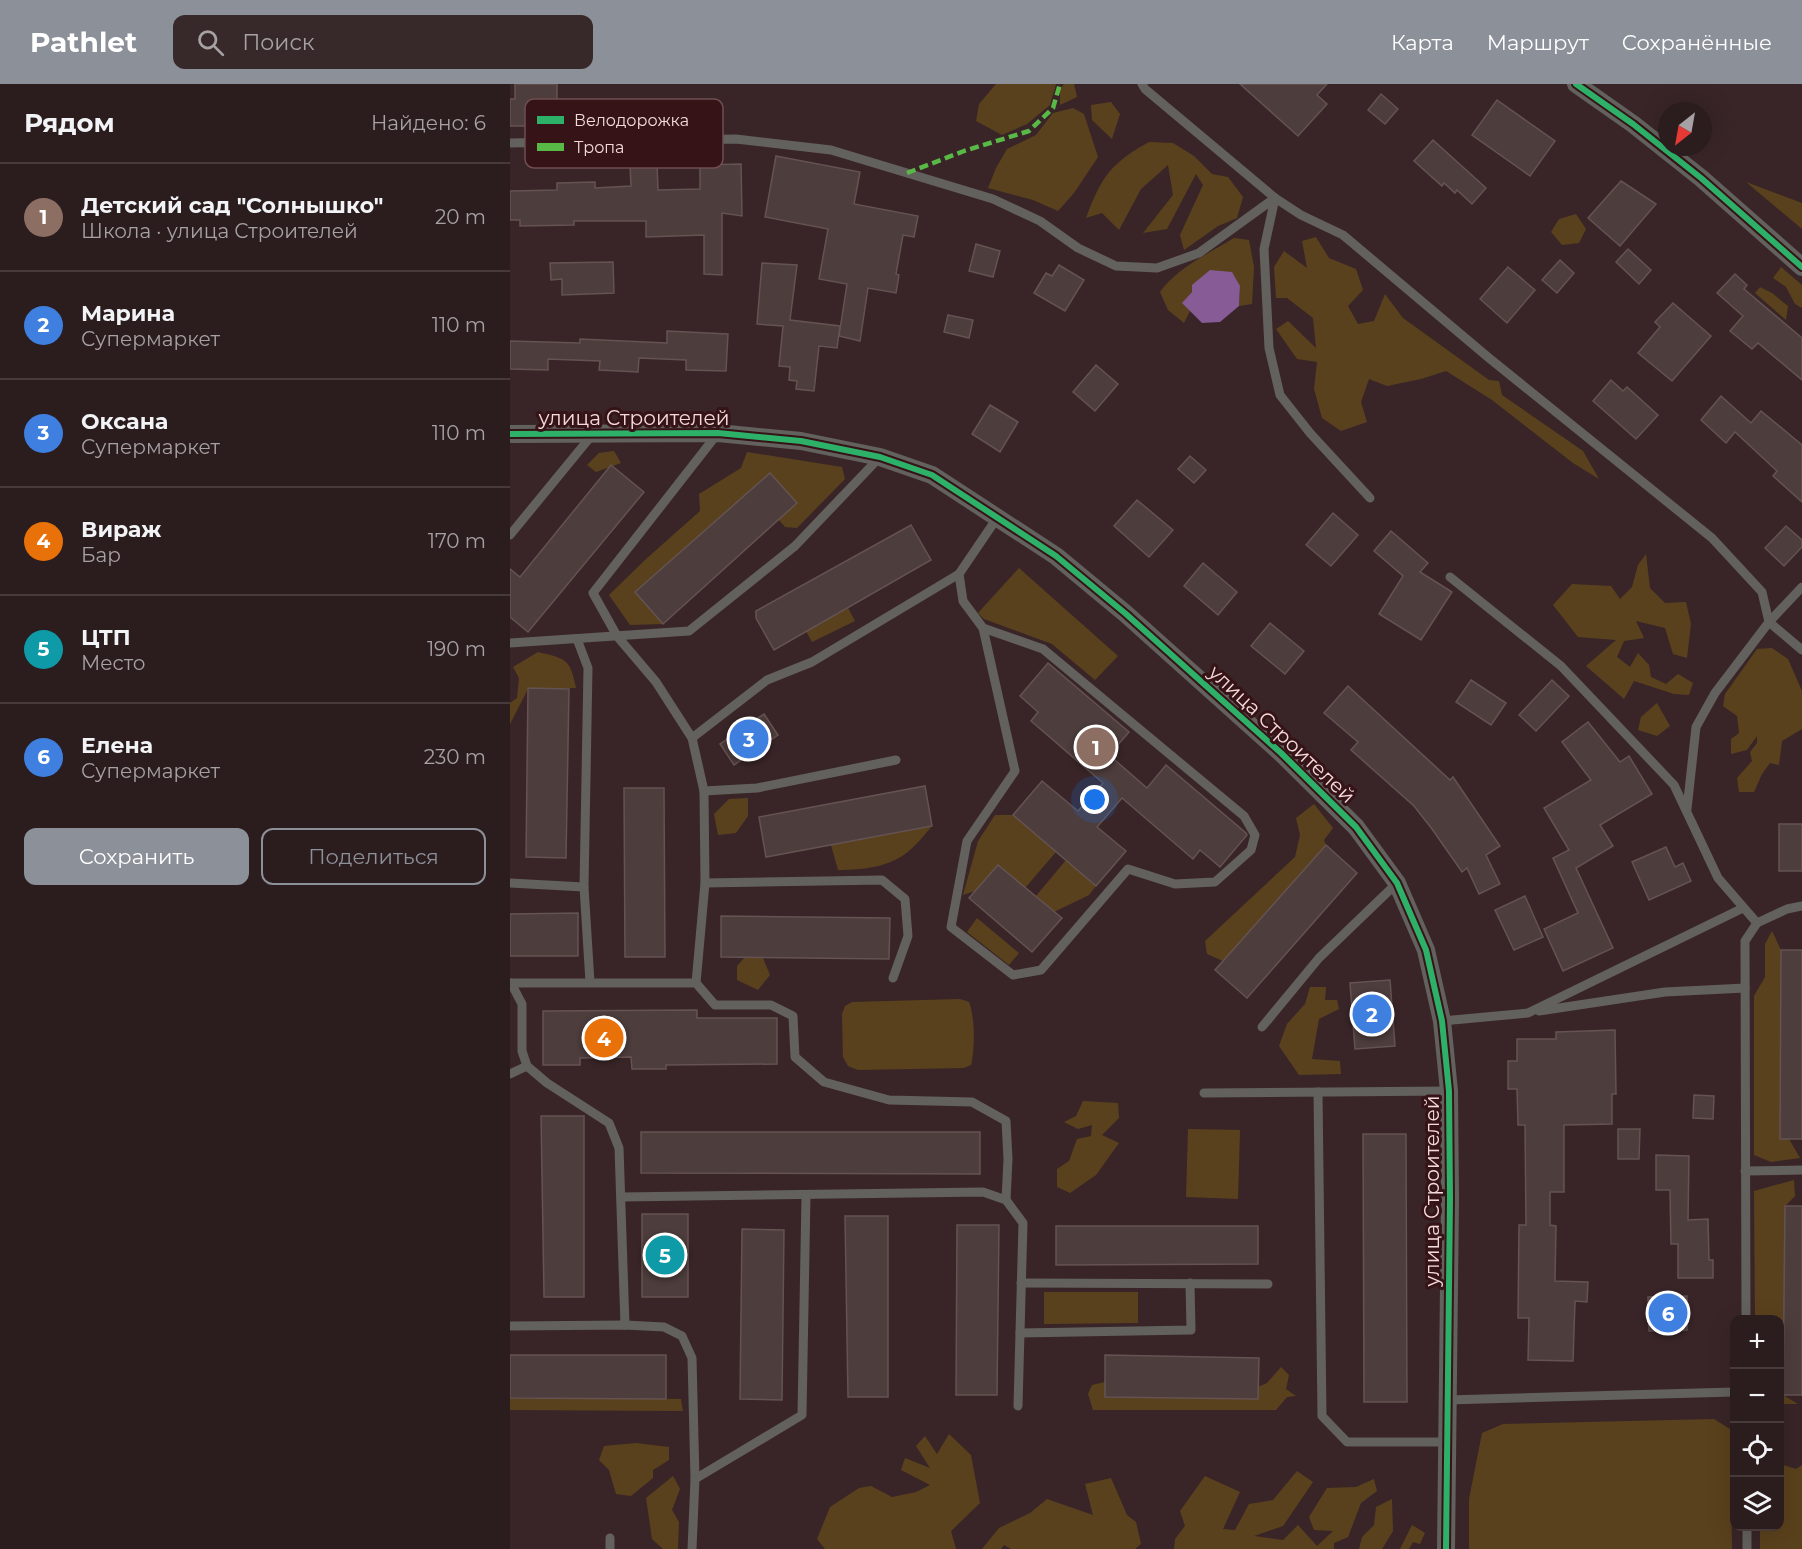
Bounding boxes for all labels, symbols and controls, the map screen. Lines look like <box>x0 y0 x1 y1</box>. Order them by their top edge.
search box <box>173 15 593 69</box>
text: Pathlet <box>30 25 137 59</box>
icon: search <box>194 26 227 59</box>
text: Поиск <box>242 29 315 56</box>
text: Карта <box>1391 30 1454 55</box>
text: Маршрут <box>1487 30 1589 55</box>
text: Сохранённые <box>1622 30 1772 55</box>
legend <box>525 99 723 168</box>
north arrow <box>1658 102 1712 156</box>
text: Рядом <box>24 107 115 139</box>
text: Найдено: 6 <box>371 111 486 135</box>
text: Велодорожка <box>574 111 689 130</box>
text: Тропа <box>574 138 624 157</box>
text: Детский сад "Солнышко" <box>81 192 383 219</box>
text: 1 <box>40 205 47 229</box>
text: 20 m <box>435 205 486 229</box>
text: Школа · улица Строителей <box>81 219 358 243</box>
text: Марина <box>81 300 175 327</box>
text: 2 <box>38 313 49 337</box>
text: 110 m <box>432 313 486 337</box>
text: Супермаркет <box>81 327 220 351</box>
street label: улица Строителей <box>537 406 730 430</box>
text: Оксана <box>81 408 168 435</box>
text: 3 <box>38 421 49 445</box>
text: 110 m <box>432 421 486 445</box>
text: Супермаркет <box>81 435 220 459</box>
text: Вираж <box>81 516 161 543</box>
text: 4 <box>37 529 50 553</box>
text: 170 m <box>428 529 486 553</box>
text: Бар <box>81 543 121 567</box>
text: ЦТП <box>81 624 131 651</box>
text: 5 <box>38 637 49 661</box>
text: 190 m <box>427 637 486 661</box>
text: Место <box>81 651 145 675</box>
street label: улица Строителей <box>1203 659 1360 808</box>
pin: 3 <box>730 716 768 762</box>
pin: 1 <box>1076 724 1116 770</box>
text: Елена <box>81 732 153 759</box>
text: 6 <box>37 745 50 769</box>
text: 230 m <box>424 745 486 769</box>
text: Супермаркет <box>81 759 220 783</box>
your location <box>1080 785 1109 814</box>
button: Сохранить <box>24 828 249 885</box>
button: Поделиться <box>261 828 486 885</box>
pin: 2 <box>1352 992 1392 1036</box>
pin: 4 <box>584 1016 623 1060</box>
street label: улица Строителей <box>1420 1095 1444 1288</box>
pin: 5 <box>646 1232 684 1278</box>
pin: 6 <box>1648 1290 1688 1336</box>
map controls <box>1730 1315 1784 1531</box>
button: + <box>1730 1315 1784 1369</box>
button: − <box>1730 1369 1784 1423</box>
button: locate <box>1730 1423 1784 1477</box>
button: layers <box>1730 1477 1784 1531</box>

